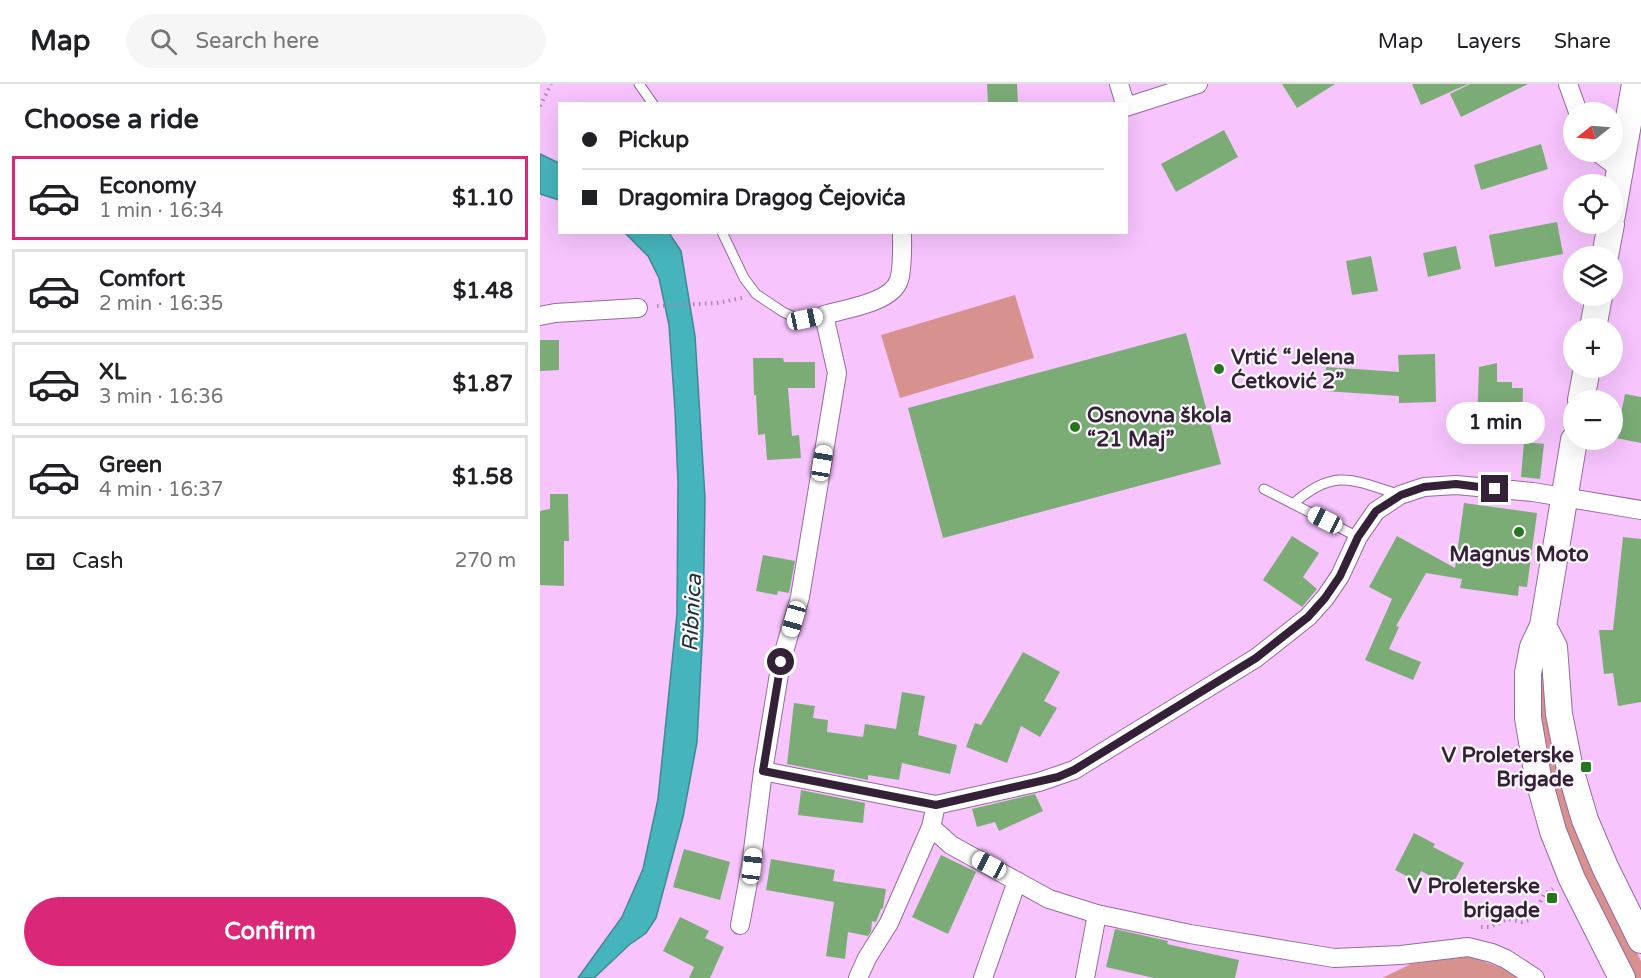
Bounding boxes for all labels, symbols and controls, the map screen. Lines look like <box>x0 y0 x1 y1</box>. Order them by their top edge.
search box <box>126 14 546 68</box>
text: Map <box>30 24 90 58</box>
icon: search <box>147 25 180 58</box>
text: Search here <box>195 28 319 54</box>
text: Map <box>1378 29 1423 54</box>
text: Layers <box>1456 29 1521 54</box>
text: Share <box>1554 29 1611 54</box>
north arrow <box>1563 102 1623 162</box>
map controls <box>1563 102 1623 450</box>
text: Choose a ride <box>24 103 199 136</box>
text: Pickup <box>618 127 689 153</box>
icon: car <box>27 171 81 225</box>
text: Economy <box>99 173 196 199</box>
button: locate <box>1563 174 1623 234</box>
text: $1.10 <box>452 185 513 211</box>
text: Dragomira Dragog Čejovića <box>618 185 906 211</box>
text: 1 min · 16:34 <box>99 199 223 223</box>
button: layers <box>1563 246 1623 306</box>
icon: car <box>27 264 81 318</box>
text: Comfort <box>99 266 185 292</box>
text: $1.48 <box>453 278 513 304</box>
text: 2 min · 16:35 <box>99 292 223 316</box>
car <box>786 306 824 332</box>
button: + <box>1563 318 1623 378</box>
place label: Vrtić “Jelena Ćetković 2” <box>1231 345 1355 394</box>
icon: car <box>27 357 81 411</box>
text: XL <box>99 359 126 385</box>
marker: Vrtić “Jelena Ćetković 2” <box>1212 362 1226 376</box>
text: $1.87 <box>452 371 513 397</box>
text: 3 min · 16:36 <box>99 385 223 409</box>
button: − <box>1563 390 1623 450</box>
callout: 1 min <box>1446 402 1544 444</box>
place label: Osnovna škola “21 Maj” <box>1087 403 1232 452</box>
text: 1 min <box>1469 411 1522 435</box>
marker: Osnovna škola “21 Maj” <box>1068 420 1082 434</box>
car <box>810 444 834 482</box>
icon: car <box>27 450 81 504</box>
text: Green <box>99 452 162 478</box>
text: $1.58 <box>452 464 513 490</box>
route end <box>1481 475 1508 502</box>
text: 4 min · 16:37 <box>99 478 223 502</box>
car <box>1305 504 1345 536</box>
marker: Magnus Moto <box>1512 525 1526 539</box>
place label: Magnus Moto <box>1449 542 1589 567</box>
icon: cash <box>24 545 57 578</box>
text: Cash <box>72 548 124 574</box>
text: 270 m <box>455 549 516 573</box>
water label: Ribnica <box>677 573 707 653</box>
car <box>780 599 808 639</box>
route start <box>767 648 794 675</box>
place label: V Proleterske Brigade <box>1441 743 1574 792</box>
marker: V Proleterske Brigade <box>1579 760 1593 774</box>
car <box>741 847 763 885</box>
car <box>969 849 1009 881</box>
place label: V Proleterske brigade <box>1407 874 1540 923</box>
marker: V Proleterske brigade <box>1545 891 1559 905</box>
button: Confirm <box>24 897 516 966</box>

